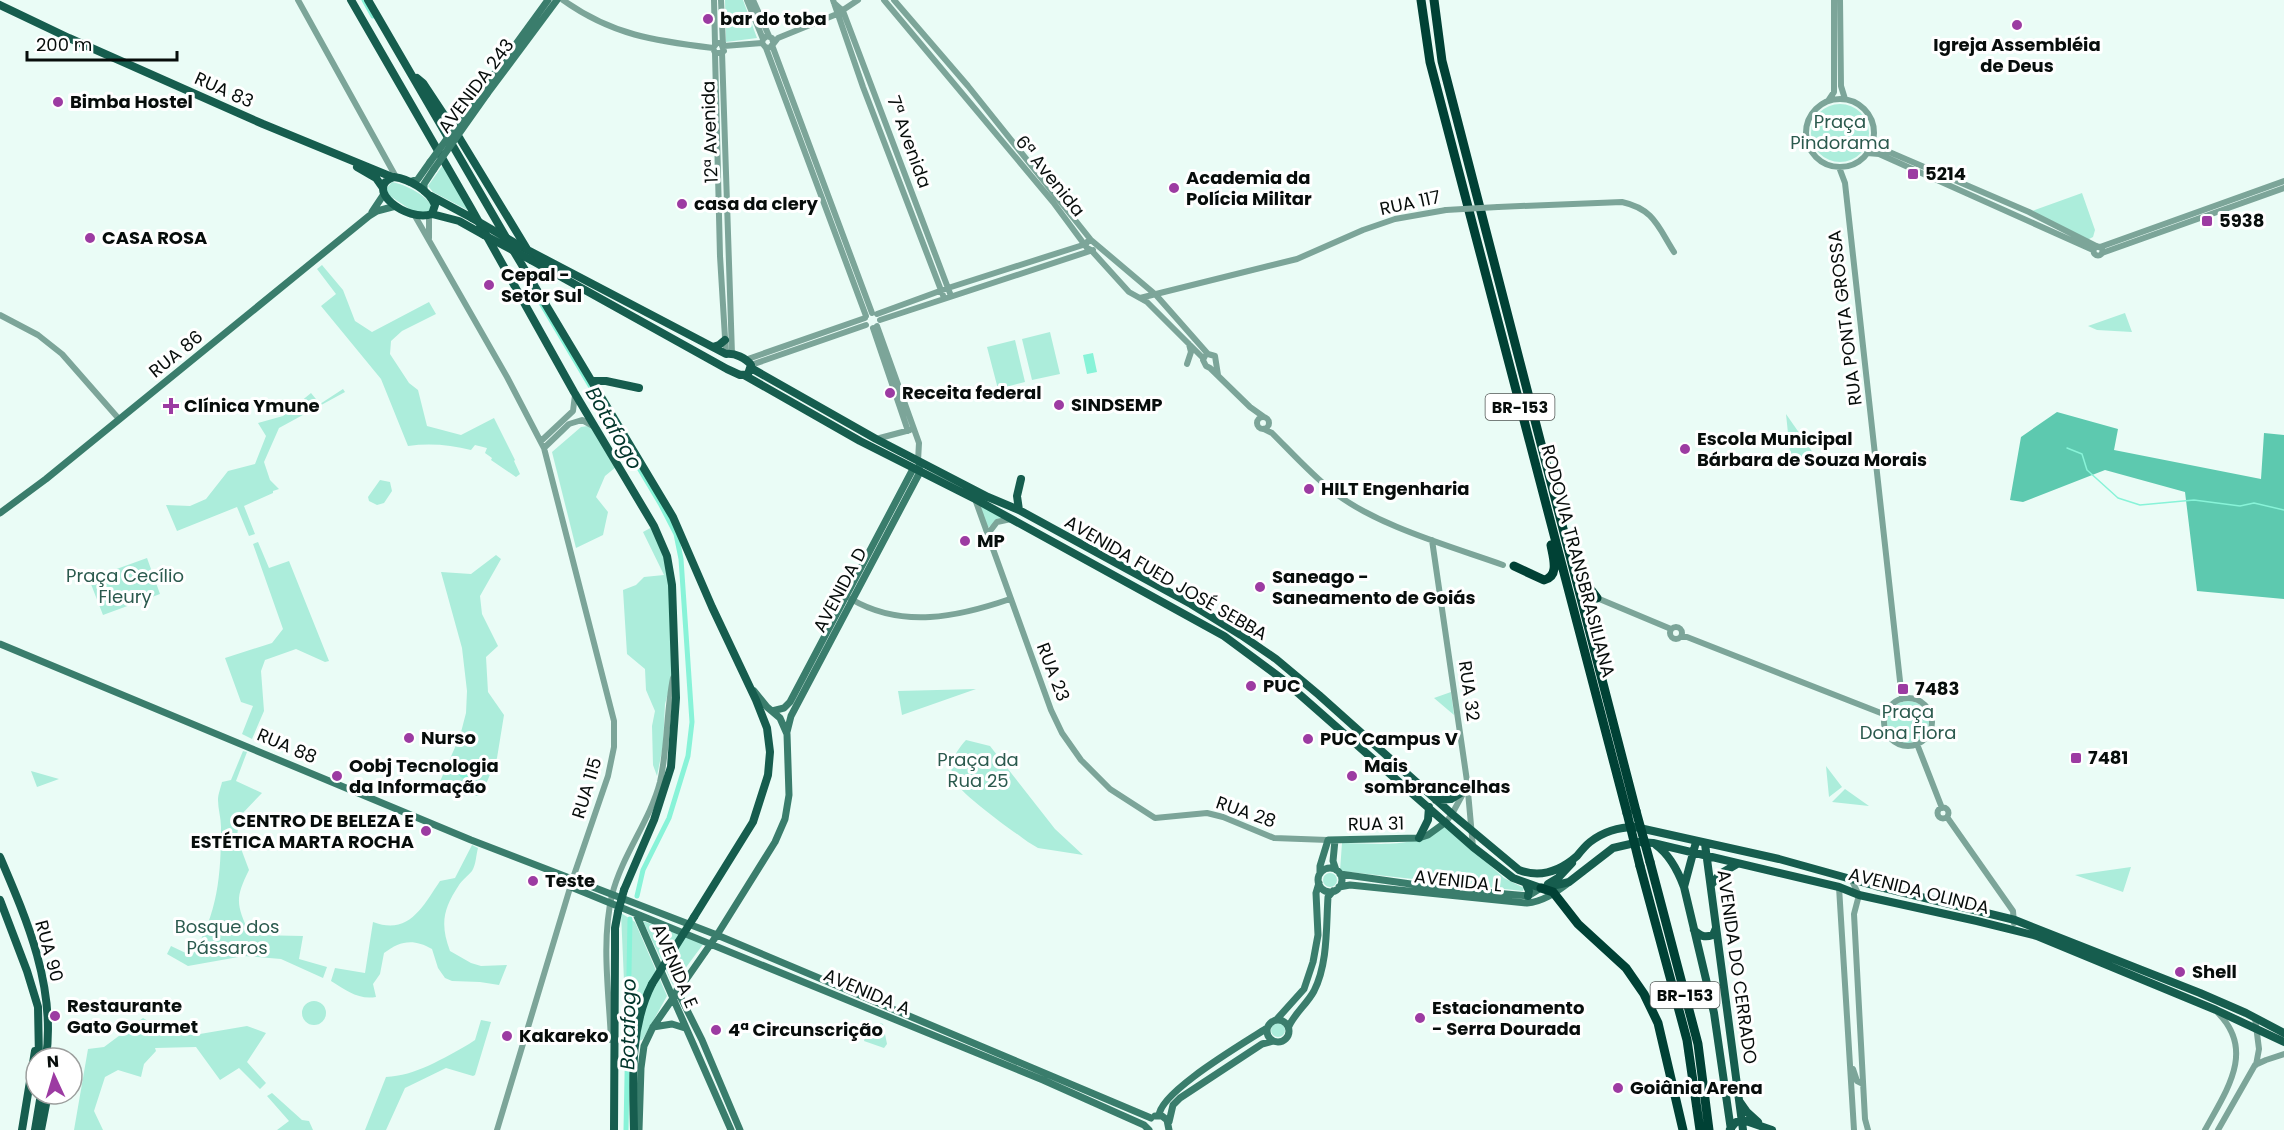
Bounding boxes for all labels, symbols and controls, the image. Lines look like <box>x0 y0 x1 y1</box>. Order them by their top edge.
place label: bar do toba <box>720 6 827 31</box>
marker: bar do toba <box>701 12 715 26</box>
marker: Igreja Assembléia de Deus <box>2010 18 2024 32</box>
scale bar <box>27 24 177 62</box>
text: 200 m <box>36 32 92 57</box>
place label: Igreja Assembléia de Deus <box>1933 32 2101 78</box>
street label: AVENIDA 243 <box>432 33 519 138</box>
street label: RUA 83 <box>191 66 258 114</box>
street label: 12ª Avenida <box>695 80 724 184</box>
place label: Bimba Hostel <box>70 89 193 114</box>
street label: 7ª Avenida <box>881 92 938 191</box>
marker: Bimba Hostel <box>51 95 65 109</box>
park label: Praça Pindorama <box>1790 109 1890 155</box>
street label: 6ª Avenida <box>1010 130 1091 222</box>
place label: 5214 <box>1925 161 1966 186</box>
place label: Academia da Polícia Militar <box>1186 165 1312 211</box>
marker: 5214 <box>1906 167 1920 181</box>
marker: Academia da Polícia Militar <box>1167 181 1181 195</box>
street label: RUA 117 <box>1377 184 1443 221</box>
place label: casa da clery <box>694 191 818 216</box>
marker: casa da clery <box>675 197 689 211</box>
place label: 5938 <box>2219 208 2264 233</box>
marker: 5938 <box>2200 214 2214 228</box>
place label: CASA ROSA <box>102 225 207 250</box>
street label: RUA PONTA GROSSA <box>1821 229 1868 407</box>
marker: CASA ROSA <box>83 231 97 245</box>
place label: Cepal - Setor Sul <box>501 262 582 308</box>
marker: Cepal - Setor Sul <box>482 278 496 292</box>
street label: RUA 86 <box>143 324 208 383</box>
place label: Receita federal <box>902 380 1042 405</box>
water label: Botafogo <box>579 381 649 475</box>
marker: Receita federal <box>883 386 897 400</box>
place label: SINDSEMP <box>1071 392 1163 417</box>
place label: Clínica Ymune <box>184 393 320 418</box>
road number: BR-153 <box>1486 394 1555 420</box>
marker: Clínica Ymune <box>162 397 180 415</box>
marker: SINDSEMP <box>1052 398 1066 412</box>
place label: Escola Municipal Bárbara de Souza Morais <box>1697 426 1927 472</box>
street label: RODOVIA TRANSBRASILIANA <box>1535 442 1622 680</box>
marker: Escola Municipal Bárbara de Souza Morais <box>1678 442 1692 456</box>
place label: HILT Engenharia <box>1321 476 1469 501</box>
marker: HILT Engenharia <box>1302 482 1316 496</box>
street label: AVENIDA FUED JOSÉ SEBBA <box>1060 509 1272 646</box>
place label: MP <box>977 528 1005 553</box>
marker: MP <box>958 534 972 548</box>
street label: AVENIDA D <box>807 543 872 637</box>
park label: Praça Cecílio Fleury <box>66 563 184 609</box>
place label: Saneago - Saneamento de Goiás <box>1272 564 1476 610</box>
marker: Saneago - Saneamento de Goiás <box>1253 580 1267 594</box>
street label: RUA 23 <box>1031 639 1076 705</box>
street label: RUA 32 <box>1453 659 1486 723</box>
place label: PUC <box>1263 673 1301 698</box>
place label: 7483 <box>1915 676 1959 701</box>
marker: PUC <box>1244 679 1258 693</box>
marker: 7483 <box>1896 682 1910 696</box>
park label: Praça Dona Flora <box>1860 699 1956 745</box>
street label: RUA 88 <box>253 722 321 769</box>
place label: Nurso <box>421 725 476 750</box>
place label: PUC Campus V <box>1320 726 1458 751</box>
marker: Nurso <box>402 731 416 745</box>
marker: PUC Campus V <box>1301 732 1315 746</box>
place label: 7481 <box>2088 745 2128 770</box>
park label: Praça da Rua 25 <box>937 747 1019 793</box>
marker: 7481 <box>2069 751 2083 765</box>
place label: Oobj Tecnologia da Informação <box>349 753 499 799</box>
place label: Mais sombrancelhas <box>1364 753 1511 799</box>
street label: RUA 115 <box>565 754 608 822</box>
marker: Oobj Tecnologia da Informação <box>330 769 344 783</box>
marker: Mais sombrancelhas <box>1345 769 1359 783</box>
street label: RUA 28 <box>1213 790 1279 833</box>
place label: CENTRO DE BELEZA E ESTÉTICA MARTA ROCHA <box>191 808 414 854</box>
street label: RUA 31 <box>1348 811 1404 836</box>
marker: CENTRO DE BELEZA E ESTÉTICA MARTA ROCHA <box>419 824 433 838</box>
street label: AVENIDA OLINDA <box>1846 861 1992 920</box>
street label: AVENIDA L <box>1413 863 1503 898</box>
place label: Teste <box>545 868 595 893</box>
street label: AVENIDA DO CERRADO <box>1711 868 1764 1066</box>
marker: Teste <box>526 874 540 888</box>
park label: Bosque dos Pássaros <box>175 914 279 960</box>
street label: RUA 90 <box>29 917 70 984</box>
street label: AVENIDA E <box>646 920 704 1012</box>
place label: Shell <box>2192 959 2237 984</box>
street label: AVENIDA A <box>820 962 915 1021</box>
marker: Shell <box>2173 965 2187 979</box>
water label: Botafogo <box>613 978 643 1070</box>
road number: BR-153 <box>1650 982 1720 1008</box>
place label: Restaurante Gato Gourmet <box>67 993 198 1039</box>
place label: Estacionamento - Serra Dourada <box>1432 995 1584 1041</box>
marker: Restaurante Gato Gourmet <box>48 1009 62 1023</box>
marker: Estacionamento - Serra Dourada <box>1413 1011 1427 1025</box>
place label: 4ª Circunscrição <box>728 1017 883 1042</box>
place label: Kakareko <box>519 1023 609 1048</box>
marker: 4ª Circunscrição <box>709 1023 723 1037</box>
marker: Kakareko <box>500 1029 514 1043</box>
north arrow <box>24 1046 84 1106</box>
text: N <box>46 1050 60 1073</box>
place label: Goiânia Arena <box>1630 1075 1763 1100</box>
marker: Goiânia Arena <box>1611 1081 1625 1095</box>

